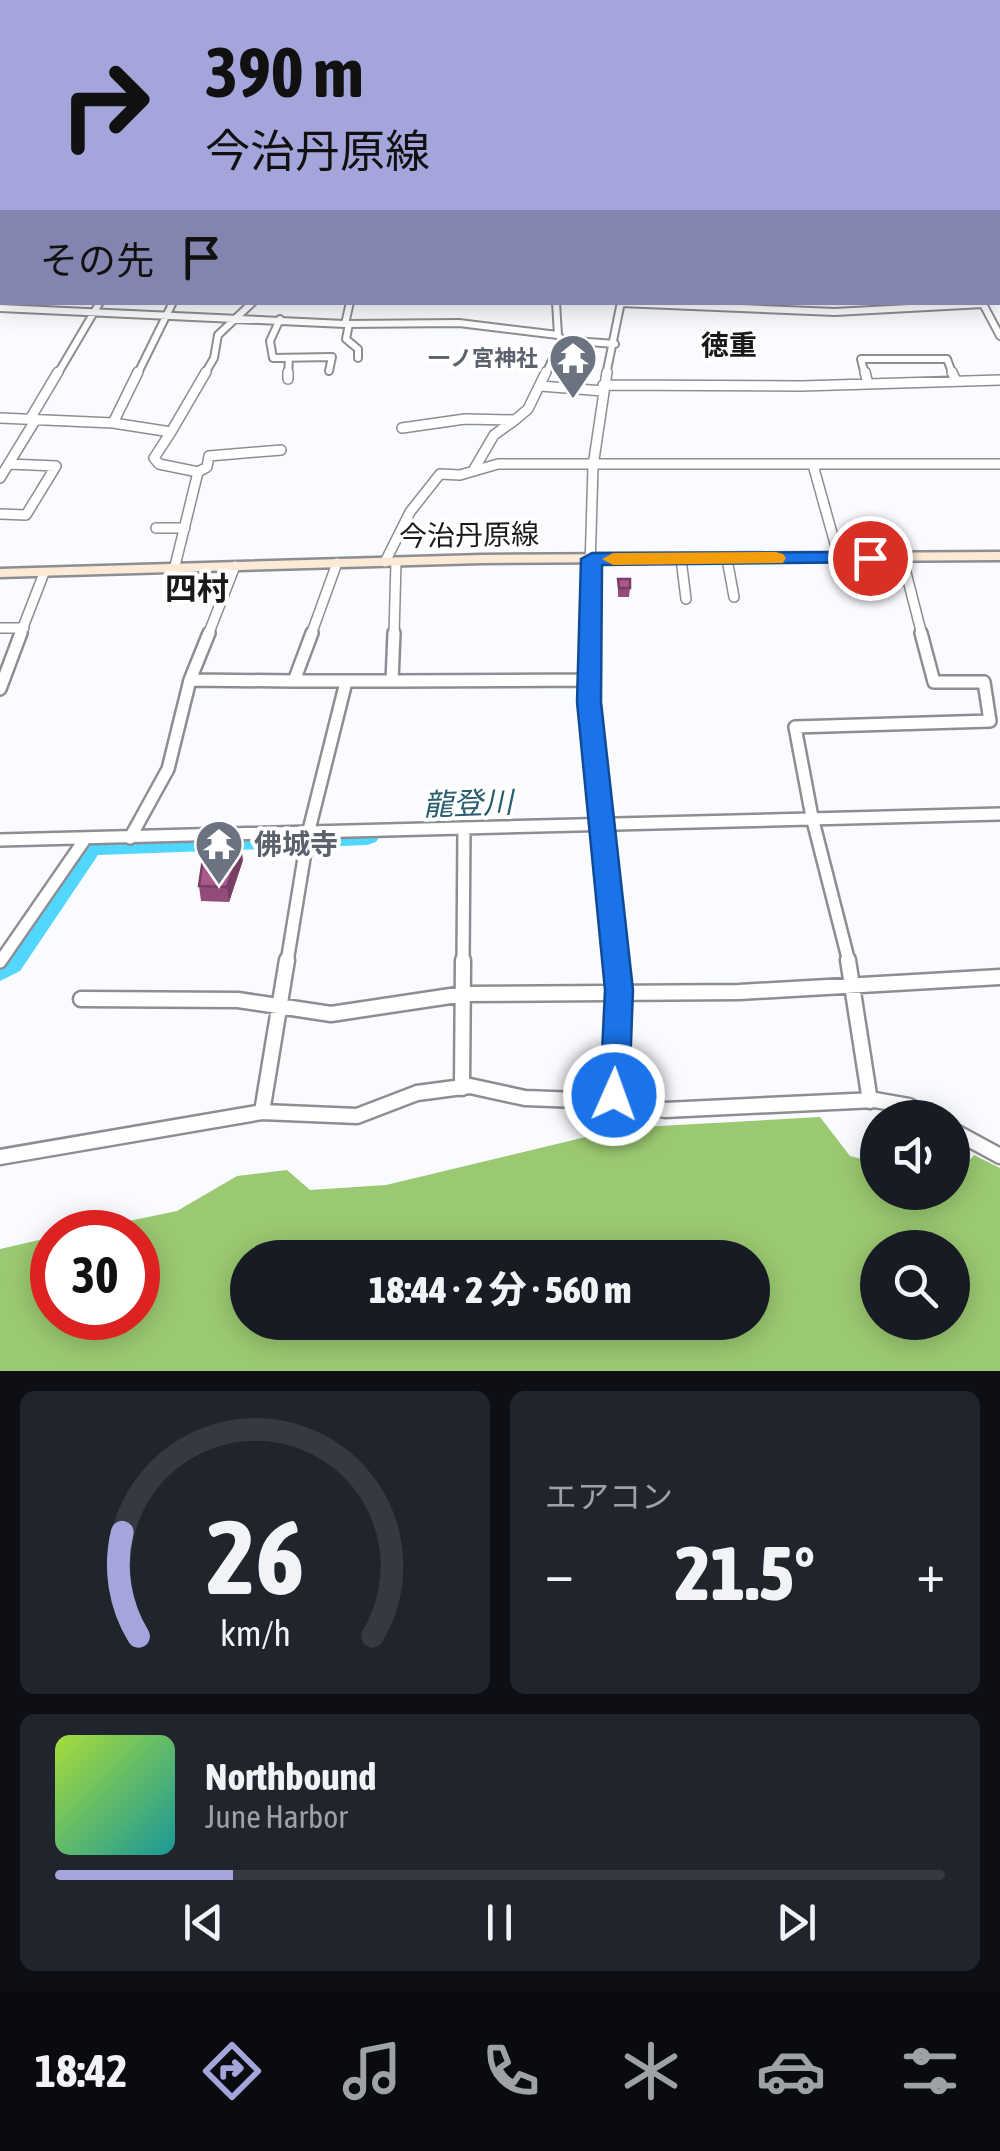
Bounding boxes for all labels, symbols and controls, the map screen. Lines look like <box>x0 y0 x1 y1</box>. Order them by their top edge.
text: 390 m <box>205 32 364 112</box>
icon: right <box>40 40 170 170</box>
text: 今治丹原線 <box>205 125 430 177</box>
icon: arrive <box>174 230 229 285</box>
text: その先 <box>40 239 154 282</box>
district label: 徳重 <box>701 329 757 361</box>
temple icon: 一ノ宮神社 <box>547 332 599 400</box>
place label: 一ノ宮神社 <box>428 345 538 371</box>
pin <box>828 516 913 601</box>
street label: 今治丹原線 <box>399 518 539 552</box>
icon: arrive <box>843 531 898 586</box>
district label: 四村 <box>165 570 229 607</box>
water label: 龍登川 <box>422 784 517 822</box>
temple icon: 佛城寺 <box>193 818 245 886</box>
place label: 佛城寺 <box>254 828 338 860</box>
position arrow <box>562 1043 666 1147</box>
map controls <box>860 1100 970 1340</box>
button: sound <box>860 1100 970 1210</box>
speed limit sign: 30 <box>30 1210 160 1340</box>
button: search <box>860 1230 970 1340</box>
text: 18:44 · 2 分 · 560 m <box>369 1268 631 1311</box>
text: エアコン <box>545 1478 673 1515</box>
text: 26 <box>206 1497 304 1616</box>
text: 21.5° <box>675 1530 815 1616</box>
text: − <box>545 1541 574 1604</box>
text: + <box>916 1541 945 1604</box>
text: km/h <box>220 1613 290 1654</box>
text: Northbound <box>205 1755 376 1798</box>
text: June Harbor <box>205 1798 348 1835</box>
icon: previous <box>176 1895 231 1950</box>
icon: pause <box>472 1895 527 1950</box>
icon: next <box>769 1895 824 1950</box>
icon: directions <box>197 2036 267 2106</box>
icon: music <box>337 2036 407 2106</box>
icon: phone <box>476 2036 546 2106</box>
icon: climate <box>616 2036 686 2106</box>
icon: car <box>756 2036 826 2106</box>
icon: filters <box>895 2036 965 2106</box>
text: 18:42 <box>35 2045 127 2097</box>

